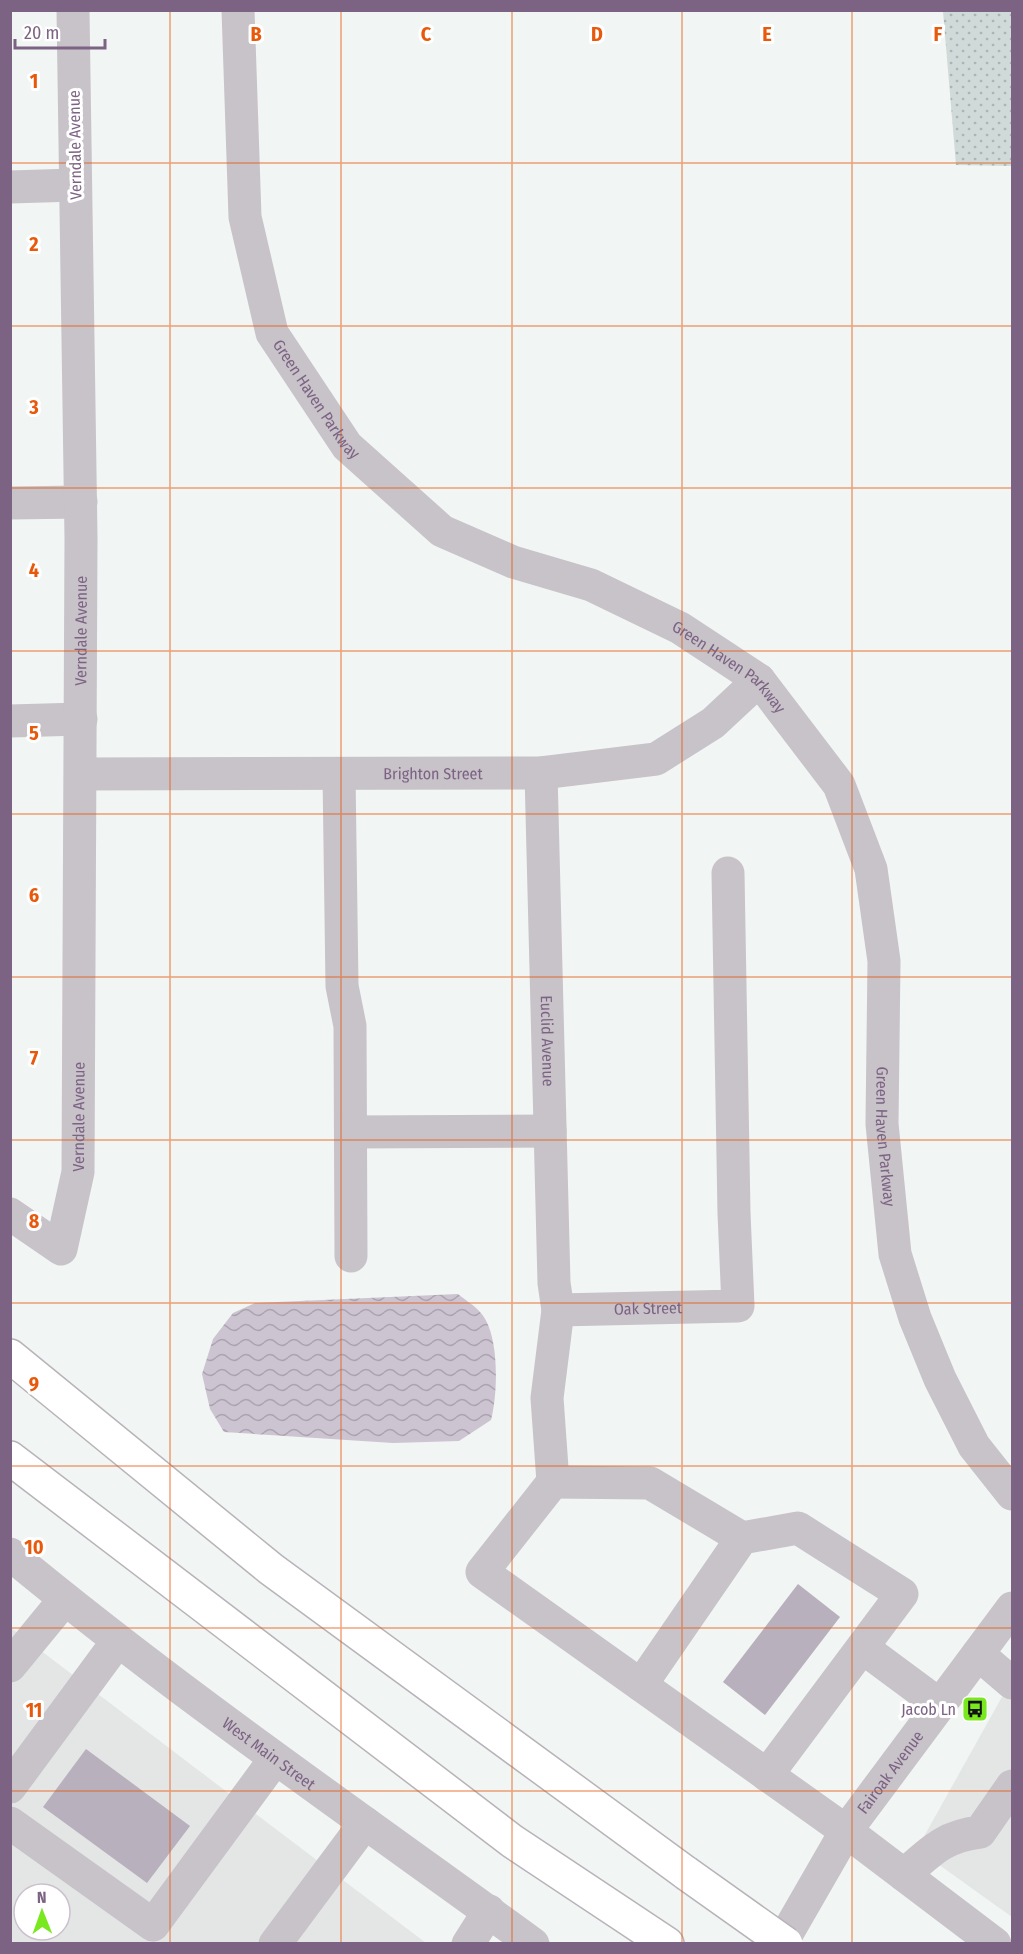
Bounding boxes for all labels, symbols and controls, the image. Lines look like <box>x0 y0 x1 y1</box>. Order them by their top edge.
scale bar <box>15 12 105 50</box>
text: 20 m <box>24 22 59 44</box>
text: B <box>250 22 262 46</box>
text: C <box>421 22 432 46</box>
text: D <box>591 22 603 46</box>
text: E <box>762 22 772 46</box>
text: F <box>934 22 943 46</box>
text: 1 <box>30 69 38 93</box>
street label: Verndale Avenue <box>65 90 85 200</box>
text: 2 <box>28 232 39 256</box>
street label: Green Haven Parkway <box>269 336 365 463</box>
text: 3 <box>28 395 39 419</box>
text: 4 <box>29 558 39 582</box>
street label: Verndale Avenue <box>71 576 90 686</box>
street label: Green Haven Parkway <box>669 616 790 717</box>
text: 5 <box>29 721 39 745</box>
street label: Brighton Street <box>383 764 483 783</box>
text: 6 <box>29 883 39 907</box>
street label: Euclid Avenue <box>537 995 558 1087</box>
text: 7 <box>30 1046 39 1070</box>
street label: Verndale Avenue <box>69 1062 88 1172</box>
street label: Green Haven Parkway <box>872 1066 900 1208</box>
text: 8 <box>29 1209 40 1233</box>
street label: Oak Street <box>614 1298 683 1318</box>
text: 9 <box>29 1372 39 1396</box>
text: 10 <box>24 1535 44 1559</box>
bus stop icon: Jacob Ln <box>960 1694 990 1724</box>
text: 11 <box>26 1698 42 1722</box>
place label: Jacob Ln <box>901 1700 956 1719</box>
street label: West Main Street <box>219 1713 320 1794</box>
street label: Fairoak Avenue <box>853 1727 927 1817</box>
north arrow <box>12 1882 72 1942</box>
text: N <box>37 1888 47 1907</box>

